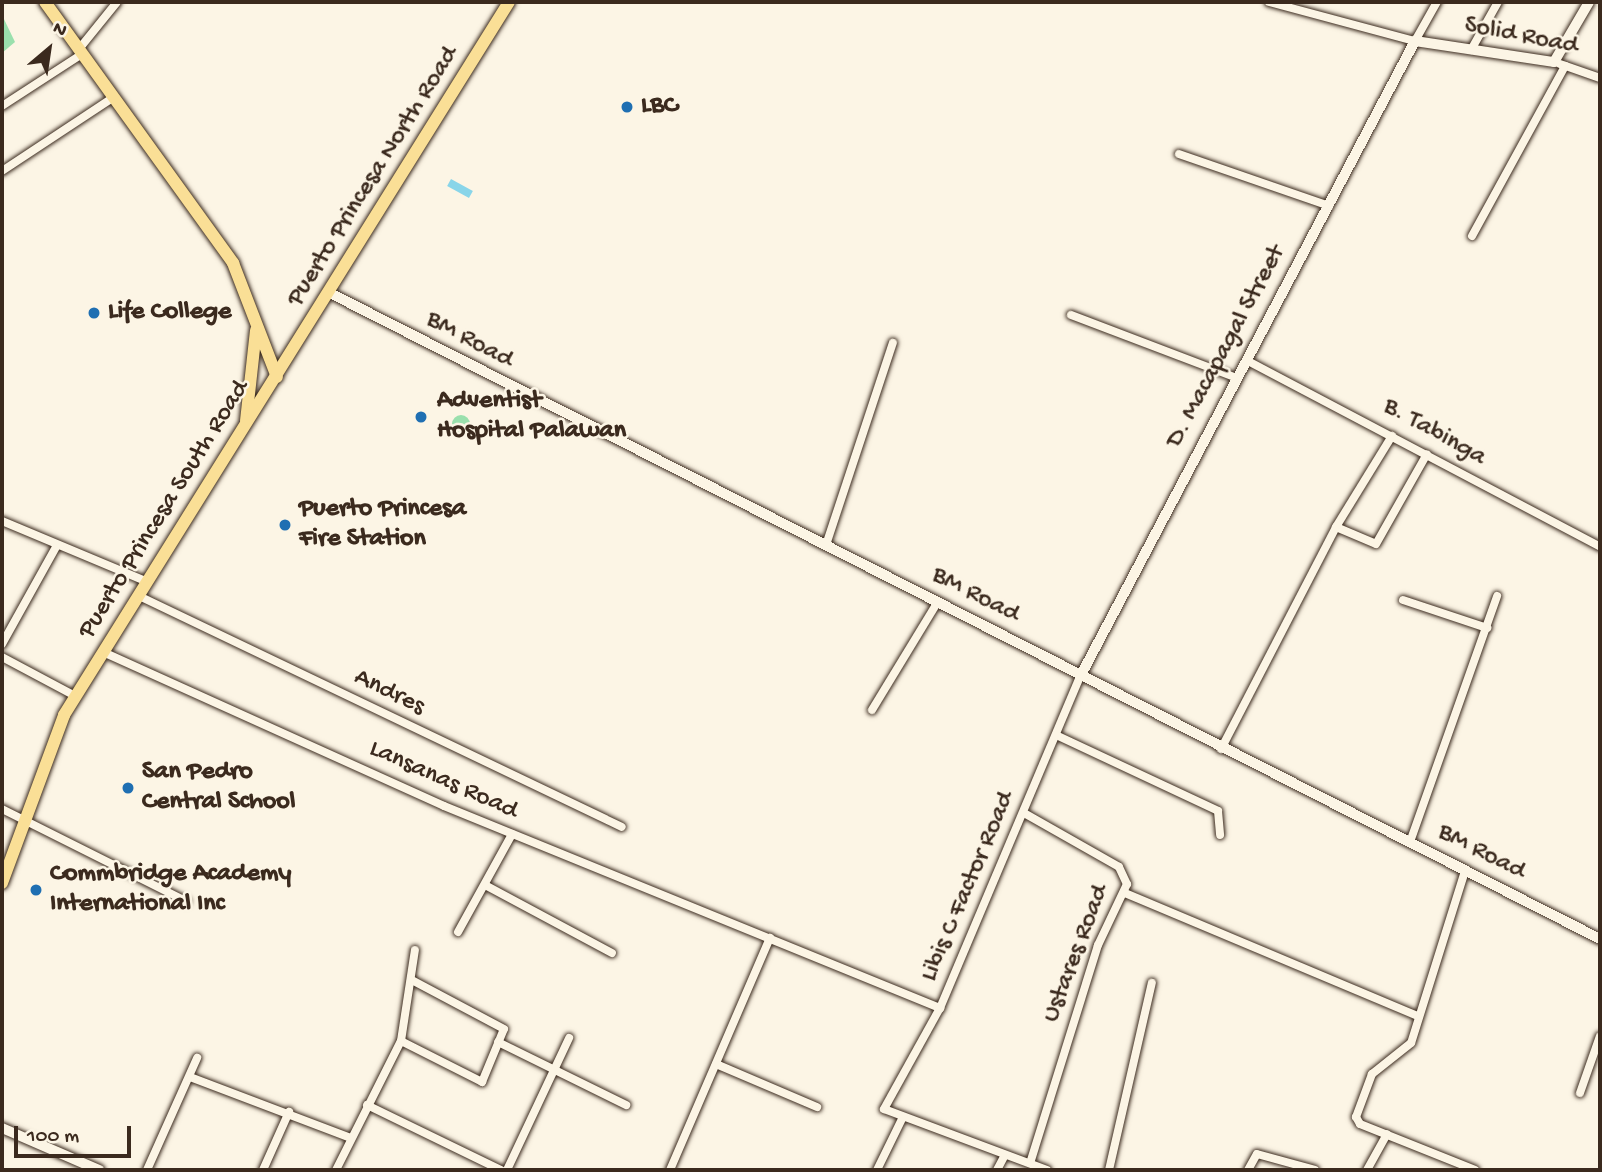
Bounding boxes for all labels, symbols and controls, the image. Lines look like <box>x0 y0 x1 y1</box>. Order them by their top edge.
street label: Solid Road <box>1462 11 1580 63</box>
north arrow <box>14 14 84 84</box>
text: N <box>48 17 70 43</box>
street label: Puerto Princesa North Road <box>281 41 467 313</box>
place label: LBC <box>641 91 678 123</box>
marker: LBC <box>619 99 635 115</box>
street label: D. Macapagal Street <box>1160 240 1294 454</box>
place label: Life College <box>108 297 231 329</box>
marker: Life College <box>86 305 102 321</box>
street label: BM Road <box>420 305 518 377</box>
street label: Puerto Princesa South Road <box>73 375 257 645</box>
place label: Adventist Hospital Palawan <box>437 386 626 448</box>
street label: B. Tabinga <box>1377 392 1491 474</box>
marker: Adventist Hospital Palawan <box>411 407 431 427</box>
place label: Puerto Princesa Fire Station <box>299 494 466 556</box>
marker: Puerto Princesa Fire Station <box>277 517 293 533</box>
street label: BM Road <box>926 561 1024 631</box>
street label: Andres <box>348 663 430 723</box>
street label: Lansanas Road <box>364 734 522 828</box>
place label: San Pedro Central School <box>142 757 296 818</box>
marker: San Pedro Central School <box>120 780 136 796</box>
street label: Libis C Factor Road <box>915 787 1023 987</box>
street label: BM Road <box>1432 818 1530 888</box>
place label: Commbridge Academy International Inc <box>50 859 291 920</box>
street label: Ustares Road <box>1036 881 1118 1027</box>
marker: Commbridge Academy International Inc <box>28 882 44 898</box>
scale bar <box>18 1112 135 1156</box>
text: 100 m <box>27 1125 79 1150</box>

